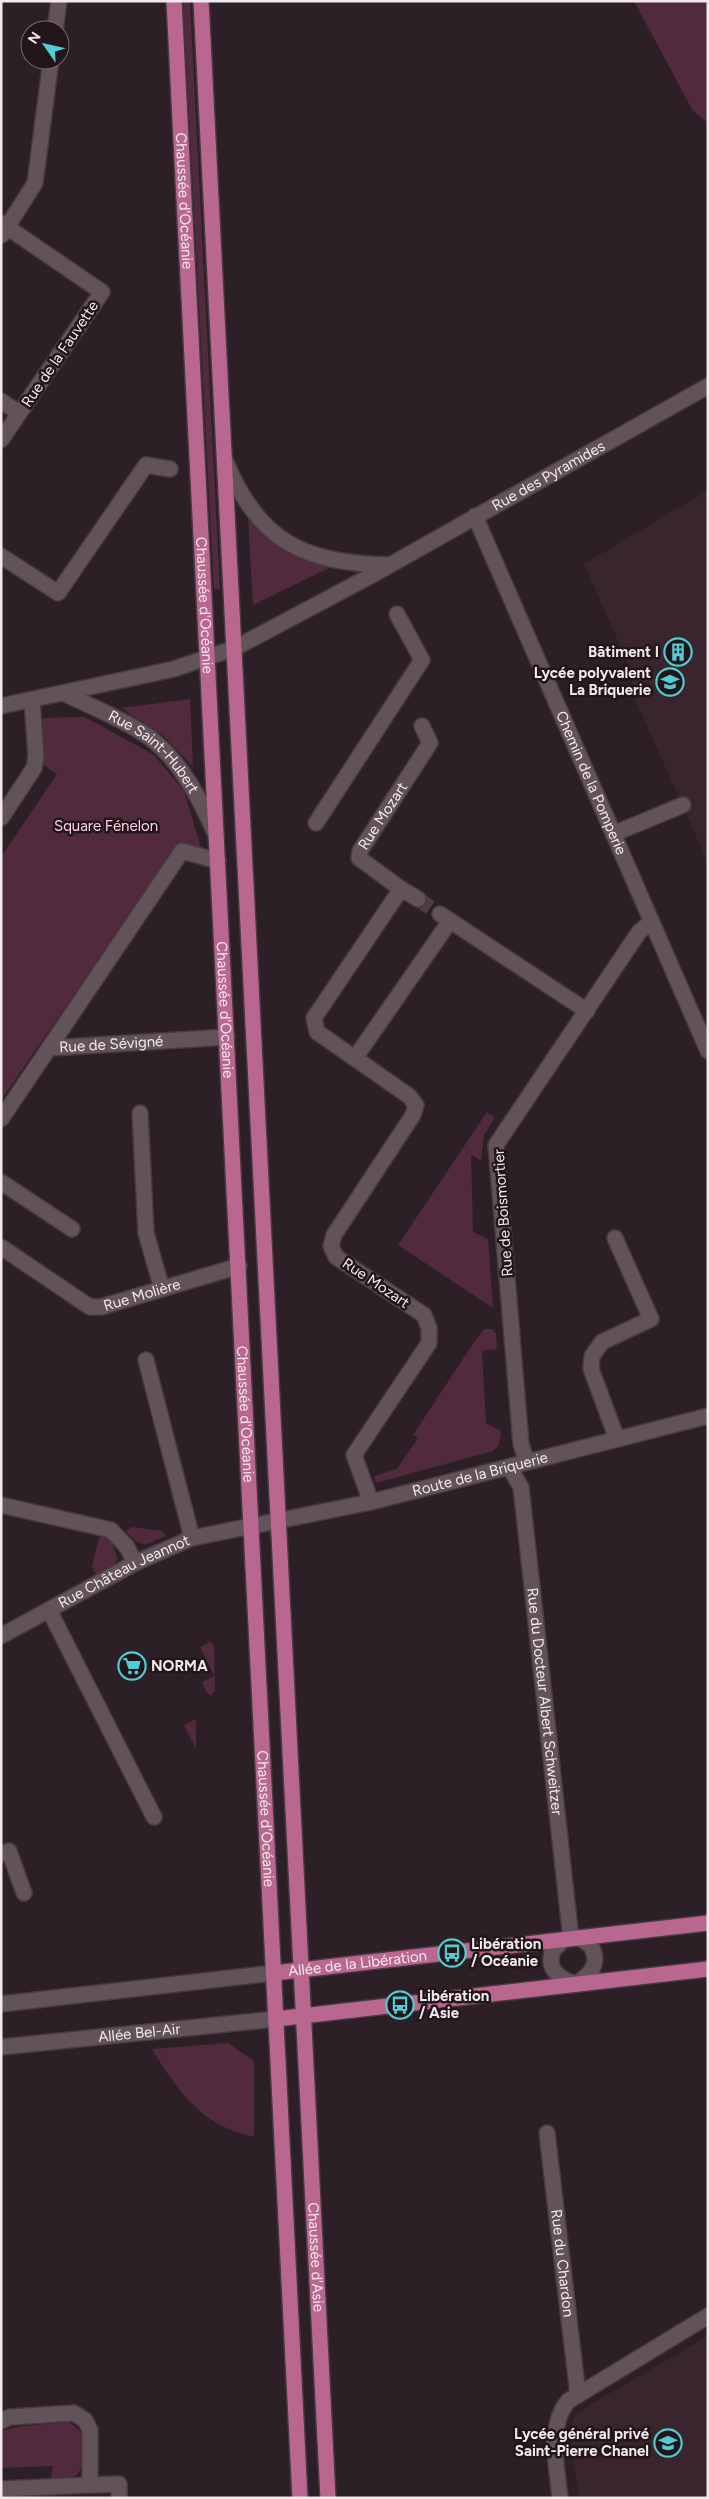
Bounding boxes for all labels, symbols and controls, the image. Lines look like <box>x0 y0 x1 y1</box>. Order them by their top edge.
north arrow <box>20 20 70 70</box>
text: N <box>25 29 45 47</box>
street label: Chaussée d'Océanie <box>172 132 197 270</box>
street label: Rue de la Fauvette <box>18 297 102 411</box>
street label: Rue des Pyramides <box>489 437 608 515</box>
street label: Chaussée d'Océanie <box>192 536 217 674</box>
building icon: Bâtiment I <box>663 637 693 667</box>
place label: Bâtiment I <box>588 643 659 661</box>
place label: Lycée polyvalent La Briquerie <box>534 664 652 699</box>
school or university icon: Lycée polyvalent La Briquerie <box>655 667 685 697</box>
street label: Rue Saint-Hubert <box>105 706 203 797</box>
street label: Chemin de la Pomperie <box>552 708 630 857</box>
street label: Rue Mozart <box>354 779 411 853</box>
park label: Square Fénelon <box>54 817 158 835</box>
street label: Chaussée d'Océanie <box>212 941 237 1079</box>
street label: Rue de Sévigné <box>59 1032 164 1056</box>
street label: Rue de Boismortier <box>490 1149 516 1277</box>
street label: Rue Mozart <box>339 1254 413 1312</box>
street label: Rue Molière <box>101 1275 183 1315</box>
street label: Chaussée d'Océanie <box>233 1345 258 1483</box>
street label: Route de la Briquerie <box>410 1448 550 1500</box>
street label: Rue Château Jeannot <box>55 1531 193 1612</box>
street label: Rue du Docteur Albert Schweitzer <box>523 1587 566 1816</box>
supermarket icon: NORMA <box>117 1651 147 1681</box>
place label: NORMA <box>151 1657 208 1675</box>
street label: Chaussée d'Océanie <box>253 1750 278 1887</box>
place label: Libération / Océanie <box>471 1935 541 1970</box>
bus stop icon: Libération / Océanie <box>437 1938 467 1968</box>
street label: Allée de la Libération <box>287 1946 428 1980</box>
place label: Libération / Asie <box>419 1987 489 2022</box>
bus stop icon: Libération / Asie <box>385 1990 415 2020</box>
street label: Allée Bel-Air <box>97 2020 181 2046</box>
street label: Chaussée d'Asie <box>304 2202 328 2312</box>
street label: Rue du Chardon <box>547 2208 578 2318</box>
place label: Lycée général privé Saint-Pierre Chanel <box>514 2425 650 2460</box>
school or university icon: Lycée général privé Saint-Pierre Chanel <box>653 2428 683 2458</box>

